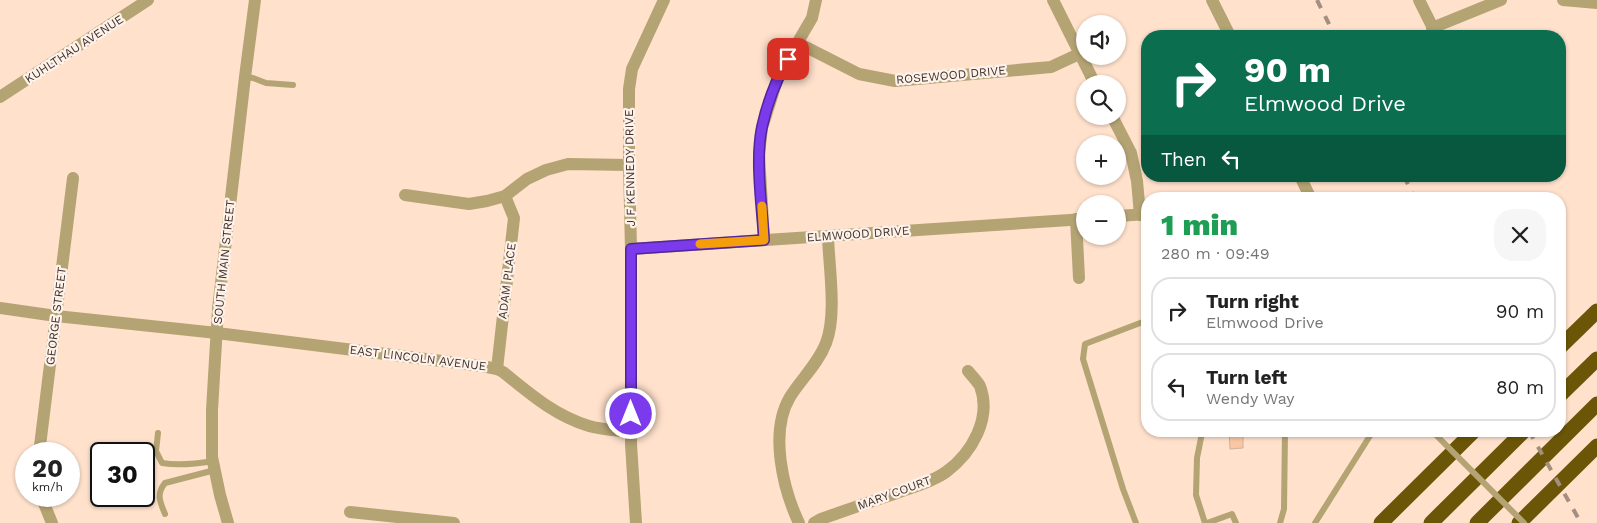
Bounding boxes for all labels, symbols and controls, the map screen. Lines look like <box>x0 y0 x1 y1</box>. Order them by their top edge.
street label: KUHLTHAU AVENUE <box>22 12 126 86</box>
map controls <box>1076 15 1126 245</box>
button: sound <box>1076 15 1126 65</box>
pin <box>767 38 809 80</box>
icon: arrive <box>774 45 802 73</box>
text: 90 m <box>1244 49 1331 91</box>
icon: right <box>1161 50 1226 115</box>
street label: ROSEWOOD DRIVE <box>896 63 1007 87</box>
button: search <box>1076 75 1126 125</box>
text: Elmwood Drive <box>1244 91 1406 116</box>
street label: J F KENNEDY DRIVE <box>622 109 638 227</box>
button: + <box>1076 135 1126 185</box>
icon: left <box>1217 145 1245 173</box>
text: Then <box>1161 148 1207 171</box>
button: − <box>1076 195 1126 245</box>
street label: SOUTH MAIN STREET <box>211 199 237 325</box>
text: 1 min <box>1161 207 1238 242</box>
button: close <box>1494 209 1546 261</box>
street label: ELMWOOD DRIVE <box>806 223 910 245</box>
street label: ADAM PLACE <box>495 242 519 320</box>
text: 280 m · 09:49 <box>1161 244 1270 263</box>
street label: GEORGE STREET <box>43 266 69 366</box>
text: Turn right <box>1206 290 1299 313</box>
icon: right <box>1163 297 1191 325</box>
text: 90 m <box>1496 300 1544 323</box>
text: Elmwood Drive <box>1206 313 1324 332</box>
street label: EAST LINCOLN AVENUE <box>349 343 488 373</box>
text: Turn left <box>1206 366 1287 389</box>
icon: left <box>1163 373 1191 401</box>
text: 80 m <box>1496 376 1544 399</box>
position arrow <box>604 387 656 439</box>
text: Wendy Way <box>1206 389 1295 408</box>
speed limit sign: 30 <box>90 442 155 507</box>
text: 20 <box>32 454 63 483</box>
street label: MARY COURT <box>855 473 933 513</box>
text: km/h <box>32 480 63 494</box>

